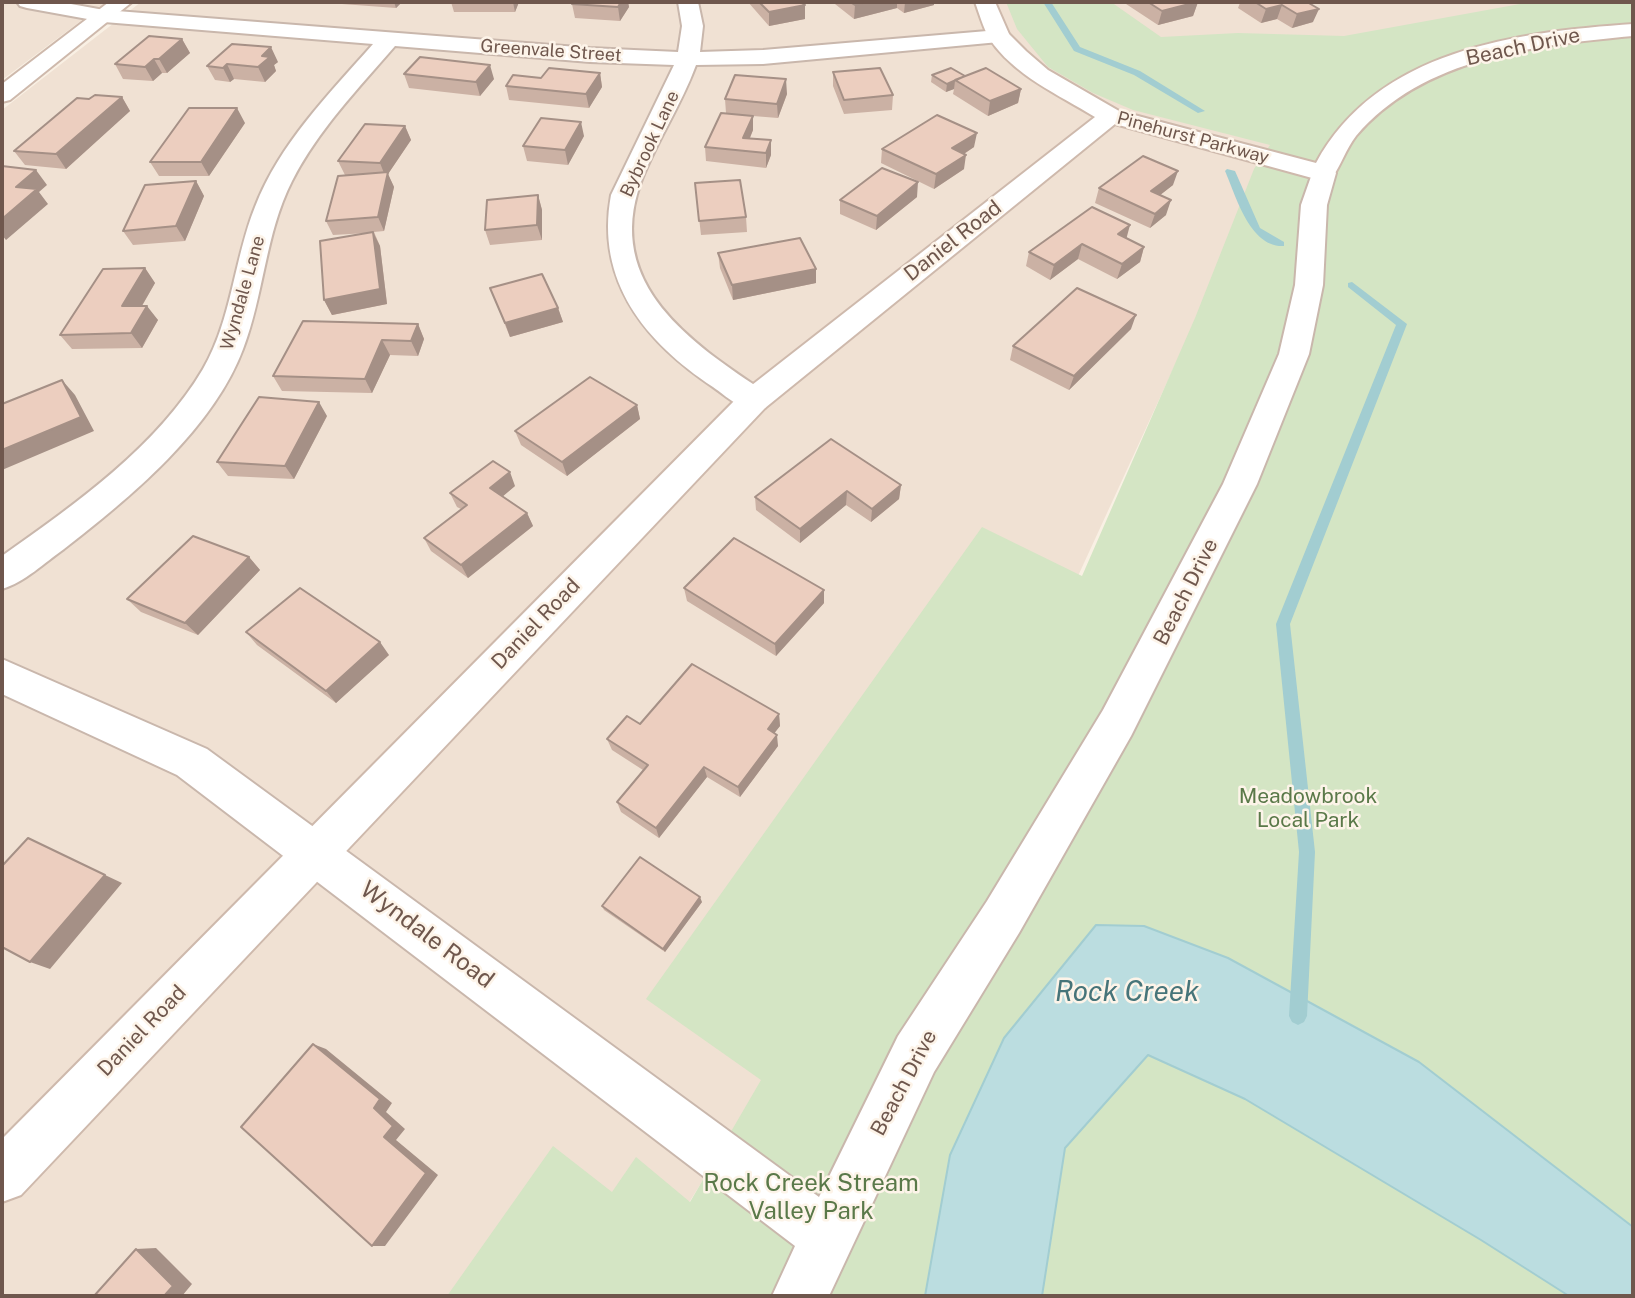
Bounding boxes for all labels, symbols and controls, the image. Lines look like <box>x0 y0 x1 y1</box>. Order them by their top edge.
street label: Beach Drive <box>1464 23 1582 71</box>
street label: Greenvale Street <box>480 35 622 67</box>
street label: Bybrook Lane <box>616 87 684 201</box>
street label: Pinehurst Parkway <box>1115 107 1271 169</box>
street label: Daniel Road <box>899 195 1007 287</box>
street label: Wyndale Lane <box>216 233 270 353</box>
street label: Beach Drive <box>1148 534 1224 650</box>
street label: Daniel Road <box>486 573 586 675</box>
park label: Meadowbrook Local Park <box>1239 784 1377 834</box>
street label: Wyndale Road <box>354 875 500 995</box>
water label: Rock Creek <box>1055 975 1199 1009</box>
street label: Daniel Road <box>92 980 192 1082</box>
street label: Beach Drive <box>866 1026 942 1140</box>
park label: Rock Creek Stream Valley Park <box>703 1170 919 1226</box>

